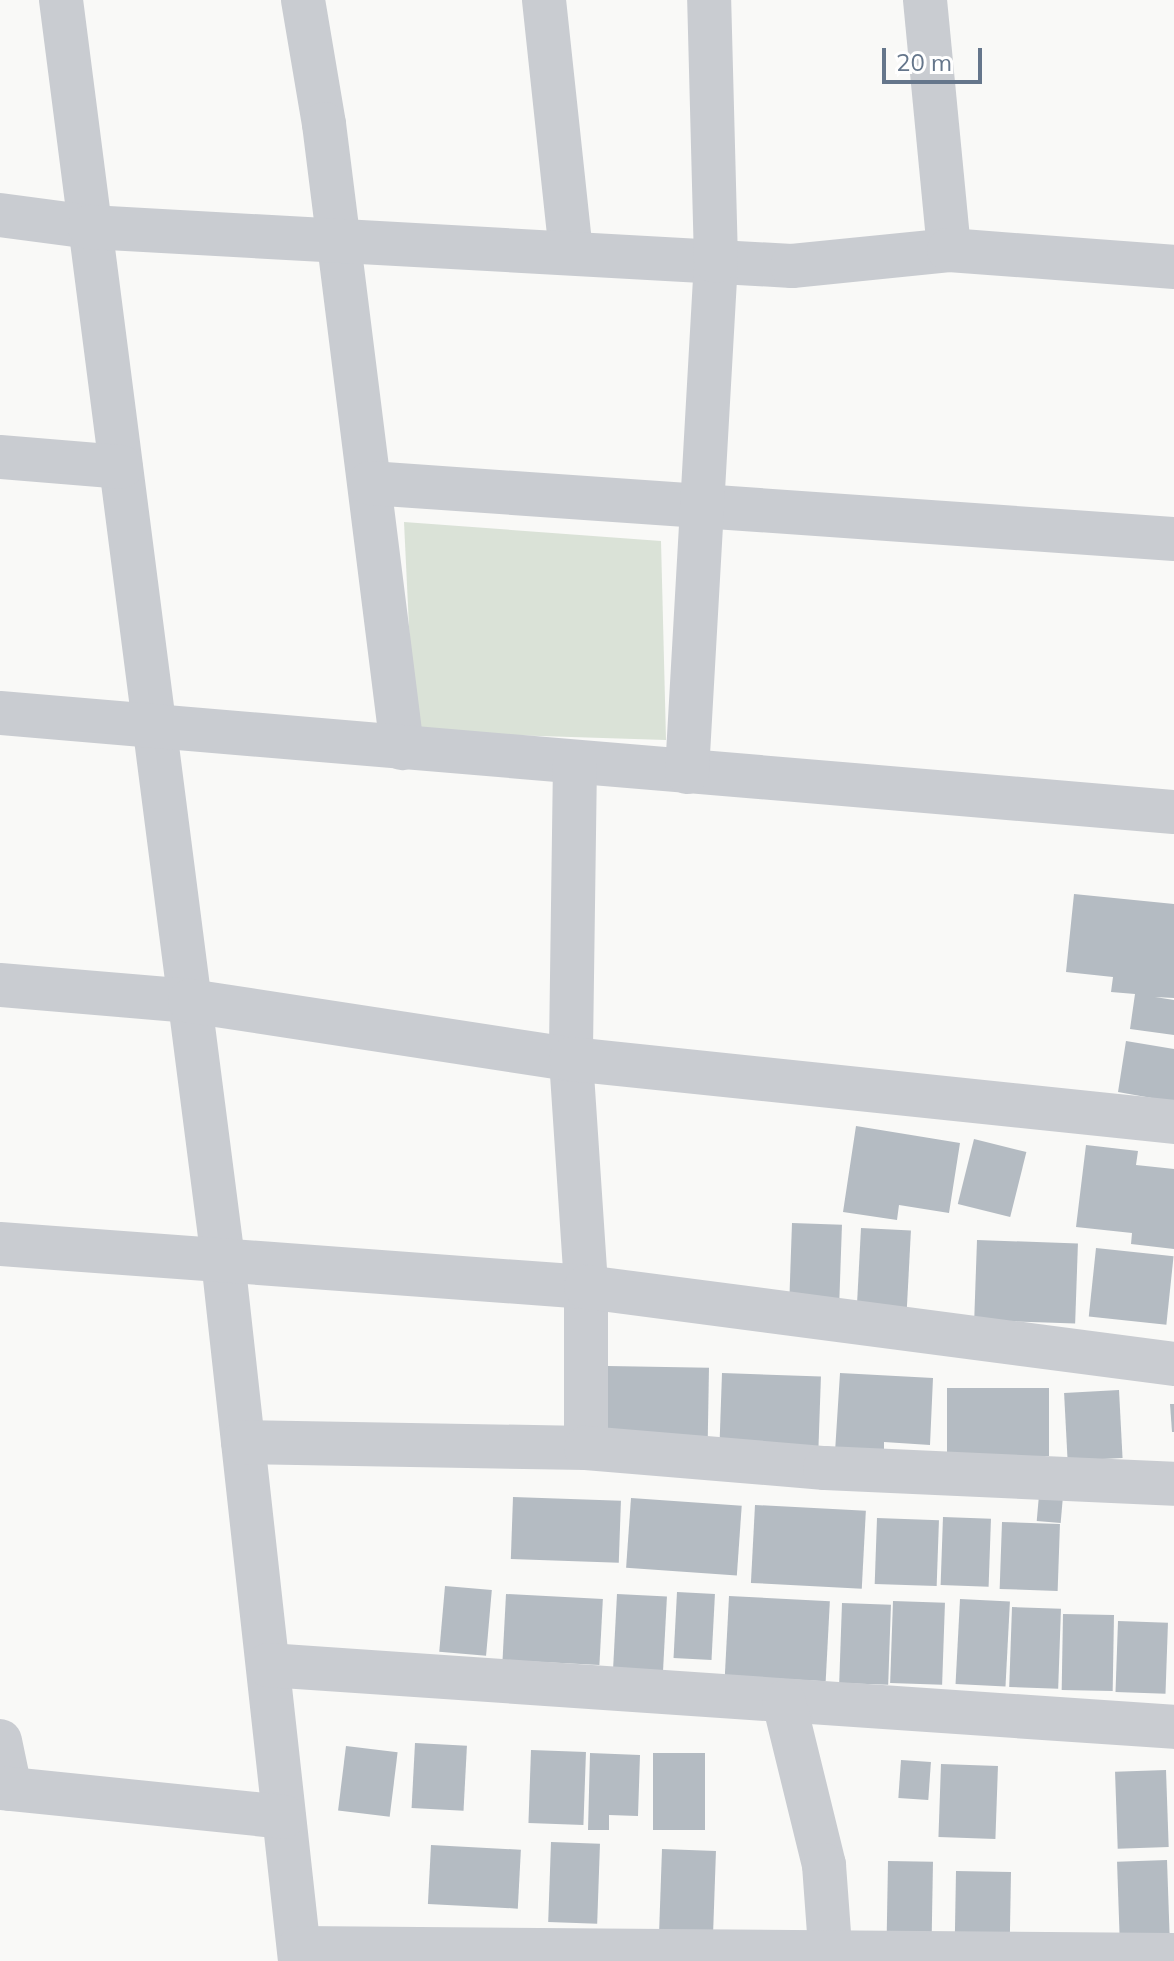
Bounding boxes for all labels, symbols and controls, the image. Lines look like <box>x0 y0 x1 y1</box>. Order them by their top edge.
scale bar <box>886 32 986 82</box>
text: 20 m <box>896 47 952 77</box>

